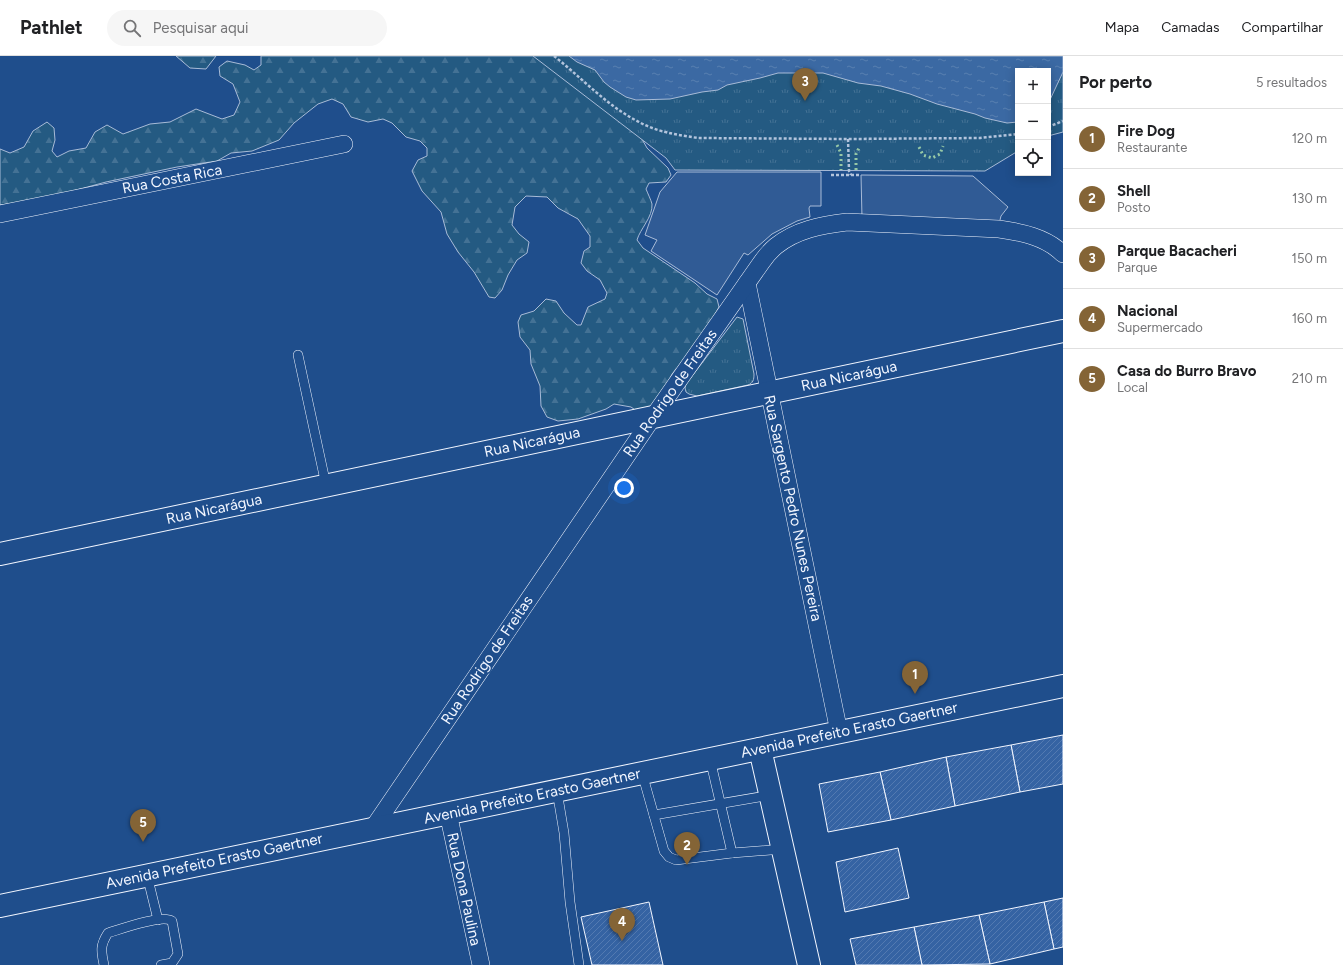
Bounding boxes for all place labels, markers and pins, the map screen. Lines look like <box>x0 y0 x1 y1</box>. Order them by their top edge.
pin: 3 <box>792 68 818 101</box>
pin: 1 <box>902 661 928 694</box>
pin: 5 <box>130 809 156 842</box>
pin: 2 <box>674 832 700 865</box>
pin: 4 <box>609 908 635 941</box>

